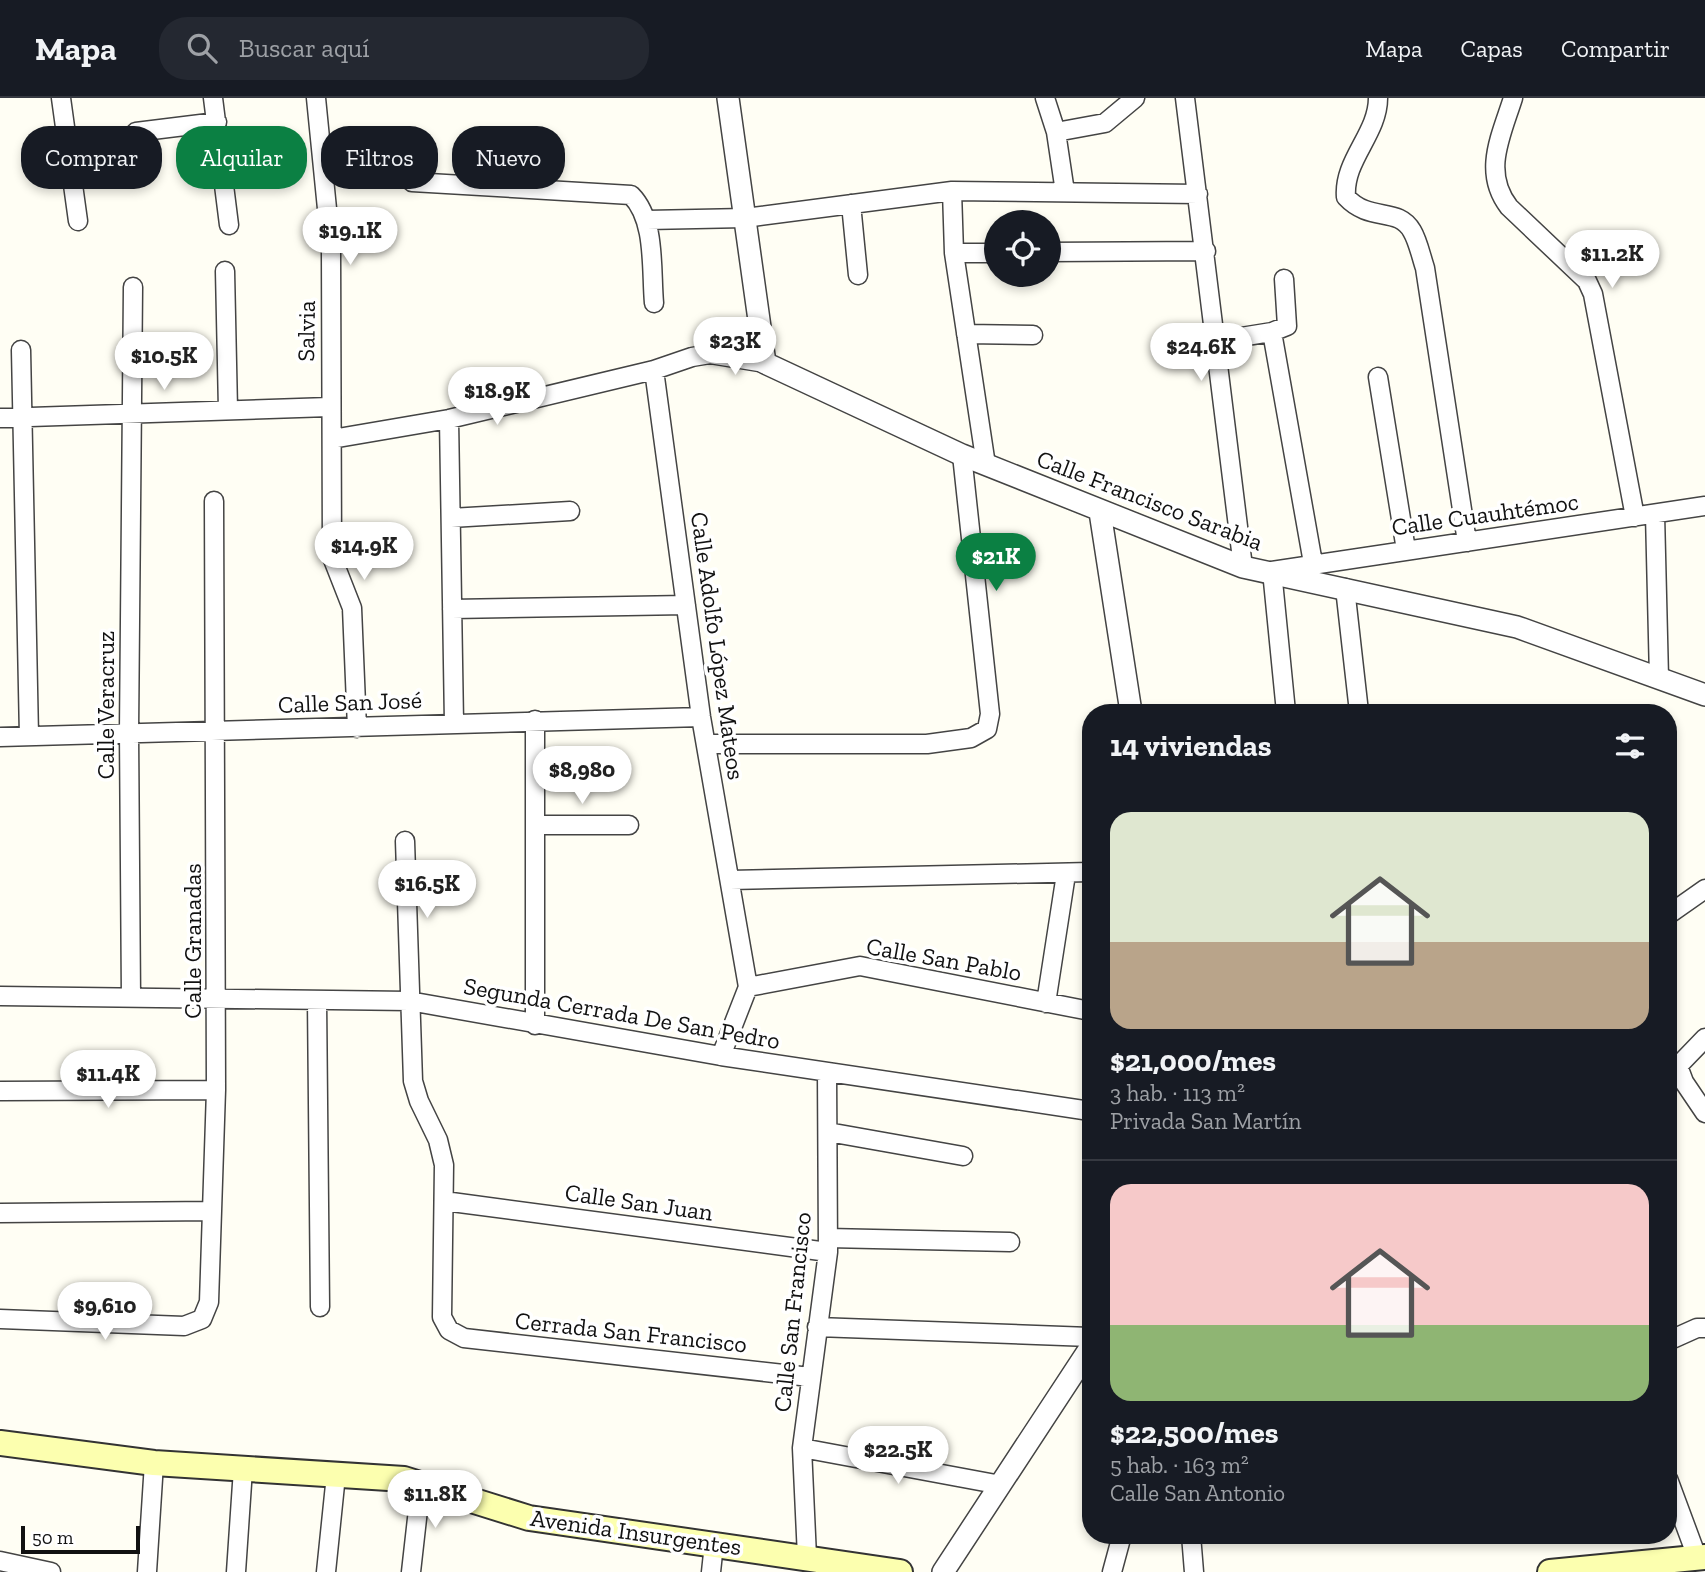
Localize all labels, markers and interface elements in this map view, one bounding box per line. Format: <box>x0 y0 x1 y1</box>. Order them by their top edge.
search box <box>159 17 649 80</box>
text: Mapa <box>35 29 117 68</box>
icon: search <box>183 29 221 67</box>
text: Buscar aquí <box>239 32 370 64</box>
text: Mapa <box>1365 34 1422 63</box>
text: Capas <box>1460 34 1523 63</box>
text: Compartir <box>1561 34 1670 63</box>
chip: Comprar <box>21 126 162 189</box>
chip: Alquilar <box>176 126 307 189</box>
chip: Filtros <box>321 126 438 189</box>
chip: Nuevo <box>452 126 565 189</box>
pin: $19.1K <box>293 208 407 267</box>
map controls <box>984 210 1061 287</box>
button: locate <box>984 210 1061 287</box>
text: $19.1K <box>319 216 381 244</box>
pin: $11.2K <box>1555 230 1669 290</box>
text: $11.2K <box>1581 239 1643 267</box>
street label: Salvia <box>291 300 321 362</box>
pin: $23K <box>694 317 776 377</box>
pin: $24.6K <box>1144 324 1258 383</box>
text: $23K <box>709 326 761 354</box>
pin: $10.5K <box>107 332 221 392</box>
text: $24.6K <box>1166 332 1236 360</box>
text: $10.5K <box>131 341 197 369</box>
pin: $18.9K <box>440 368 554 427</box>
text: $18.9K <box>464 376 530 404</box>
street label: Calle Francisco Sarabia <box>1033 444 1267 557</box>
street label: Calle Cuauhtémoc <box>1390 487 1580 541</box>
street label: Calle Adolfo López Mateos <box>685 510 751 782</box>
pin: $14.9K <box>307 522 421 582</box>
text: $14.9K <box>331 531 397 559</box>
pin: $21K <box>955 533 1037 593</box>
text: $21K <box>972 542 1020 570</box>
street label: Calle Veracruz <box>91 631 120 779</box>
street label: Calle San José <box>277 685 423 719</box>
icon: filters <box>1611 727 1649 765</box>
text: 14 viviendas <box>1110 728 1272 764</box>
pin: $8,980 <box>525 746 639 806</box>
text: $8,980 <box>549 755 615 783</box>
icon: home <box>1317 858 1443 984</box>
pin: $16.5K <box>370 860 484 920</box>
street label: Calle Granadas <box>178 863 207 1019</box>
text: $16.5K <box>394 869 460 897</box>
street label: Calle San Pablo <box>864 931 1024 987</box>
street label: Segunda Cerrada De San Pedro <box>462 971 782 1055</box>
text: $21,000/mes <box>1110 1043 1276 1079</box>
pin: $11.4K <box>51 1051 165 1110</box>
text: $11.4K <box>76 1059 140 1087</box>
text: 3 hab. · 113 m² <box>1110 1079 1245 1107</box>
text: Privada San Martín <box>1110 1107 1302 1135</box>
street label: Calle San Juan <box>563 1177 715 1227</box>
street label: Calle San Francisco <box>767 1211 817 1413</box>
icon: home <box>1317 1230 1443 1356</box>
pin: $9,610 <box>48 1282 162 1342</box>
text: $9,610 <box>73 1291 137 1319</box>
street label: Cerrada San Francisco <box>514 1305 748 1359</box>
text: $22,500/mes <box>1110 1415 1279 1451</box>
pin: $22.5K <box>841 1426 955 1486</box>
text: $22.5K <box>864 1435 932 1463</box>
text: 5 hab. · 163 m² <box>1110 1451 1249 1479</box>
pin: $11.8K <box>378 1470 492 1530</box>
text: $11.8K <box>403 1479 467 1507</box>
text: Calle San Antonio <box>1110 1479 1285 1507</box>
street label: Avenida Insurgentes <box>529 1503 743 1561</box>
scale bar <box>21 1523 140 1555</box>
text: 50 m <box>32 1526 73 1549</box>

